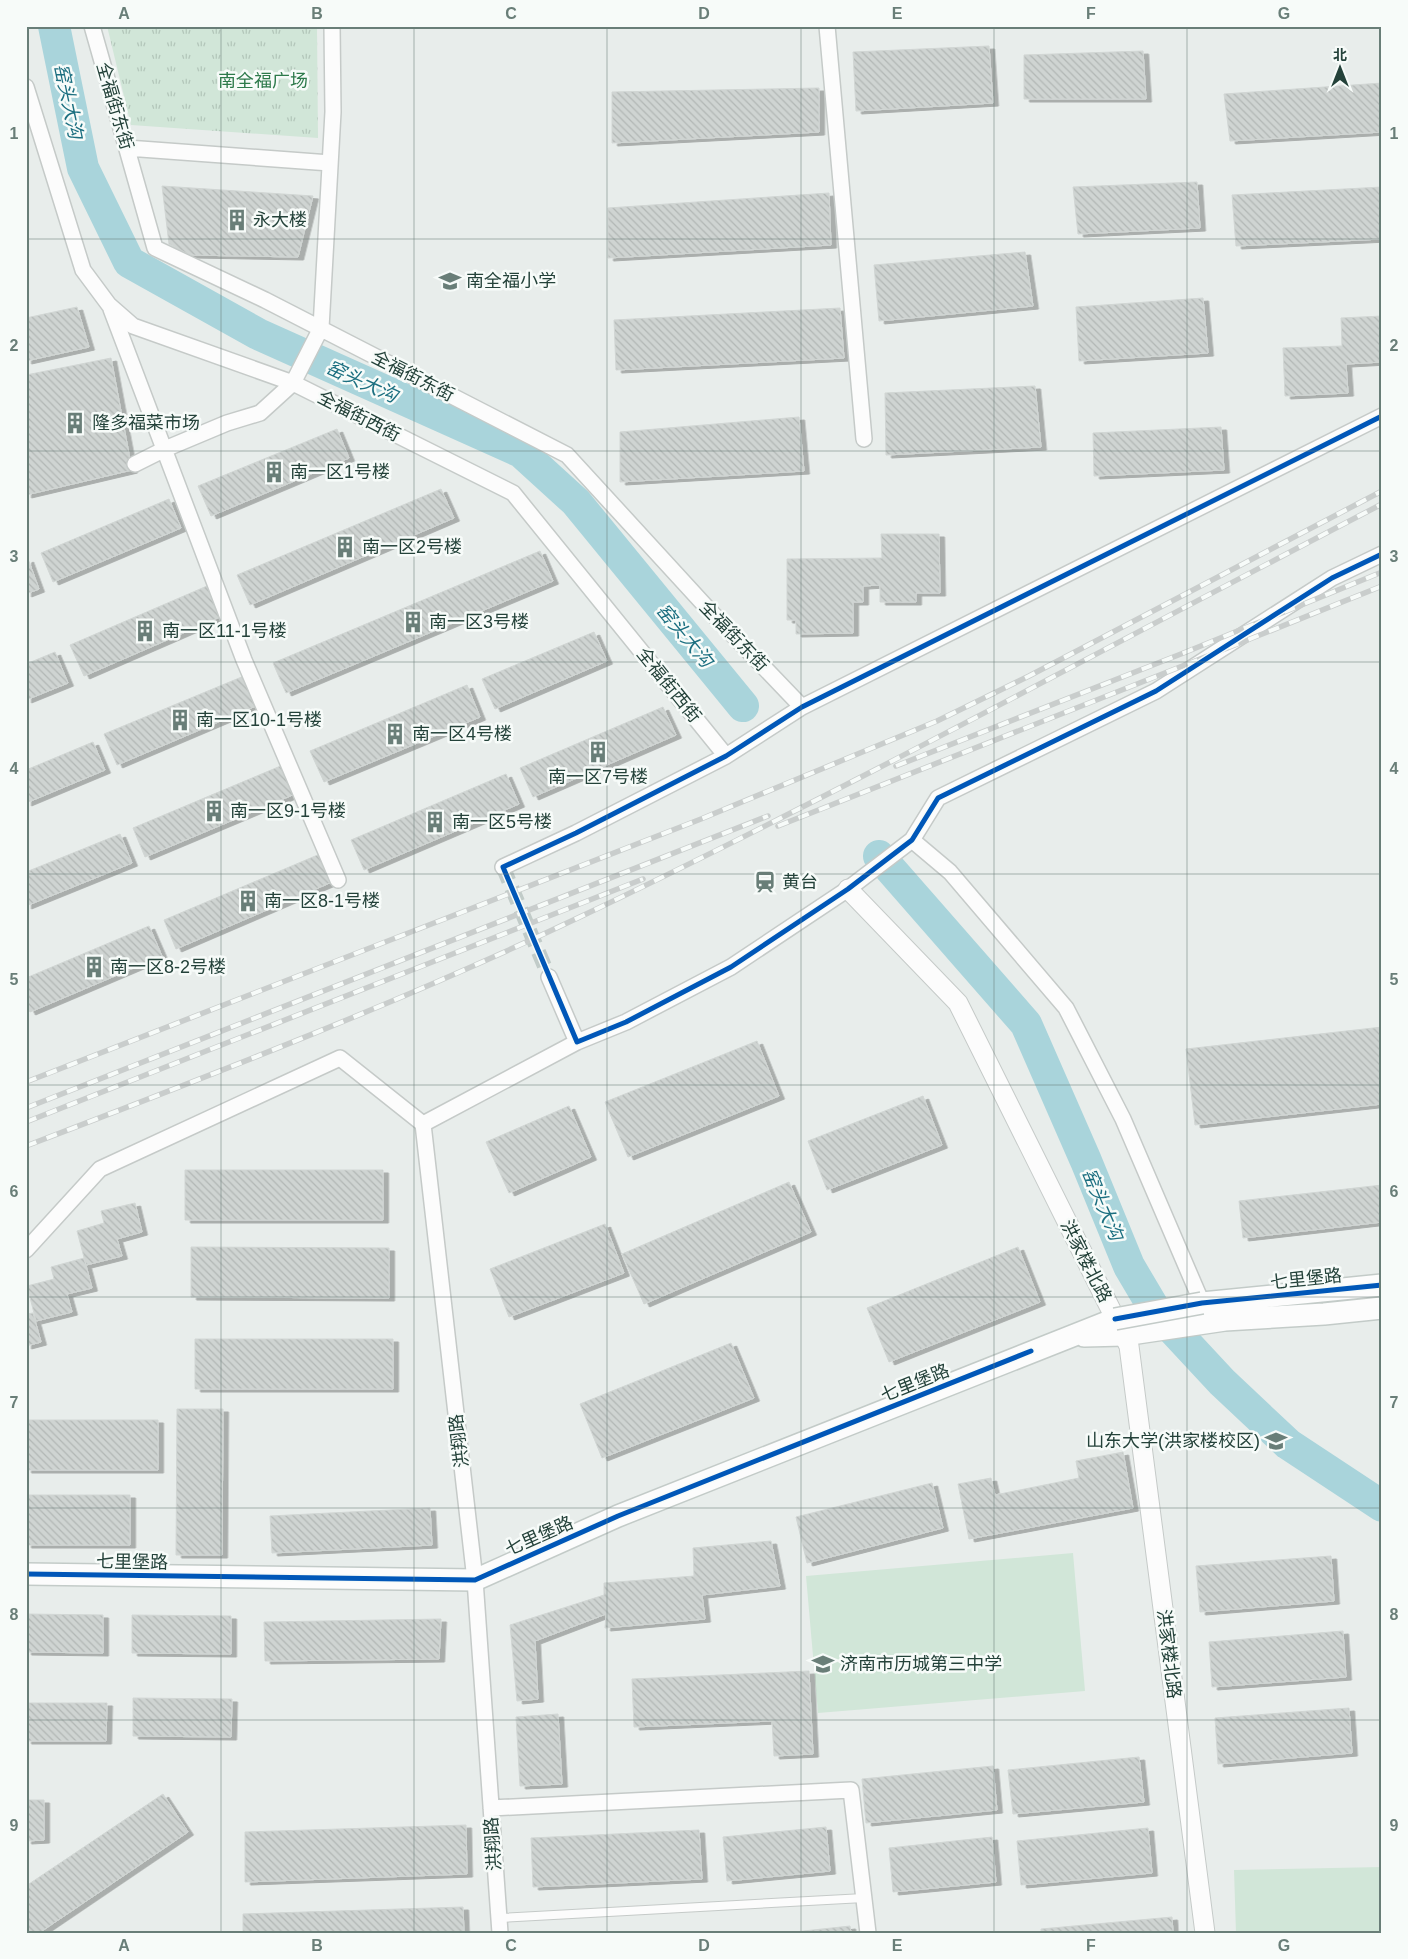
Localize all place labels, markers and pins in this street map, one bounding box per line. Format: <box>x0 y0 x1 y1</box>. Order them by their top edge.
building icon: 永大楼 <box>224 207 250 233</box>
place label: 永大楼 <box>253 210 307 230</box>
school or university icon: 南全福小学 <box>437 268 463 294</box>
place label: 南全福小学 <box>466 271 556 291</box>
building icon: 隆多福菜市场 <box>62 410 88 436</box>
place label: 隆多福菜市场 <box>92 413 200 433</box>
building icon: 南一区1号楼 <box>261 459 287 485</box>
place label: 南一区1号楼 <box>290 462 390 482</box>
building icon: 南一区2号楼 <box>332 534 358 560</box>
place label: 南一区2号楼 <box>362 537 462 557</box>
building icon: 南一区3号楼 <box>400 609 426 635</box>
place label: 南一区3号楼 <box>429 612 529 632</box>
building icon: 南一区11-1号楼 <box>132 618 158 644</box>
place label: 南一区11-1号楼 <box>162 621 287 641</box>
building icon: 南一区10-1号楼 <box>167 707 193 733</box>
place label: 南一区10-1号楼 <box>196 710 322 730</box>
building icon: 南一区4号楼 <box>382 721 408 747</box>
place label: 南一区4号楼 <box>412 724 512 744</box>
building icon: 南一区7号楼 <box>585 739 611 765</box>
place label: 南一区7号楼 <box>548 767 648 787</box>
building icon: 南一区9-1号楼 <box>201 798 227 824</box>
place label: 南一区9-1号楼 <box>230 801 346 821</box>
building icon: 南一区5号楼 <box>422 809 448 835</box>
place label: 南一区5号楼 <box>452 812 552 832</box>
station icon: 黄台 <box>752 869 778 895</box>
place label: 黄台 <box>782 872 818 892</box>
building icon: 南一区8-1号楼 <box>235 888 261 914</box>
place label: 南一区8-1号楼 <box>264 891 380 911</box>
building icon: 南一区8-2号楼 <box>81 954 107 980</box>
place label: 南一区8-2号楼 <box>110 957 226 977</box>
school or university icon: 山东大学(洪家楼校区) <box>1263 1428 1289 1454</box>
place label: 山东大学(洪家楼校区) <box>1086 1431 1260 1451</box>
school or university icon: 济南市历城第三中学 <box>810 1651 836 1677</box>
place label: 济南市历城第三中学 <box>840 1654 1002 1674</box>

